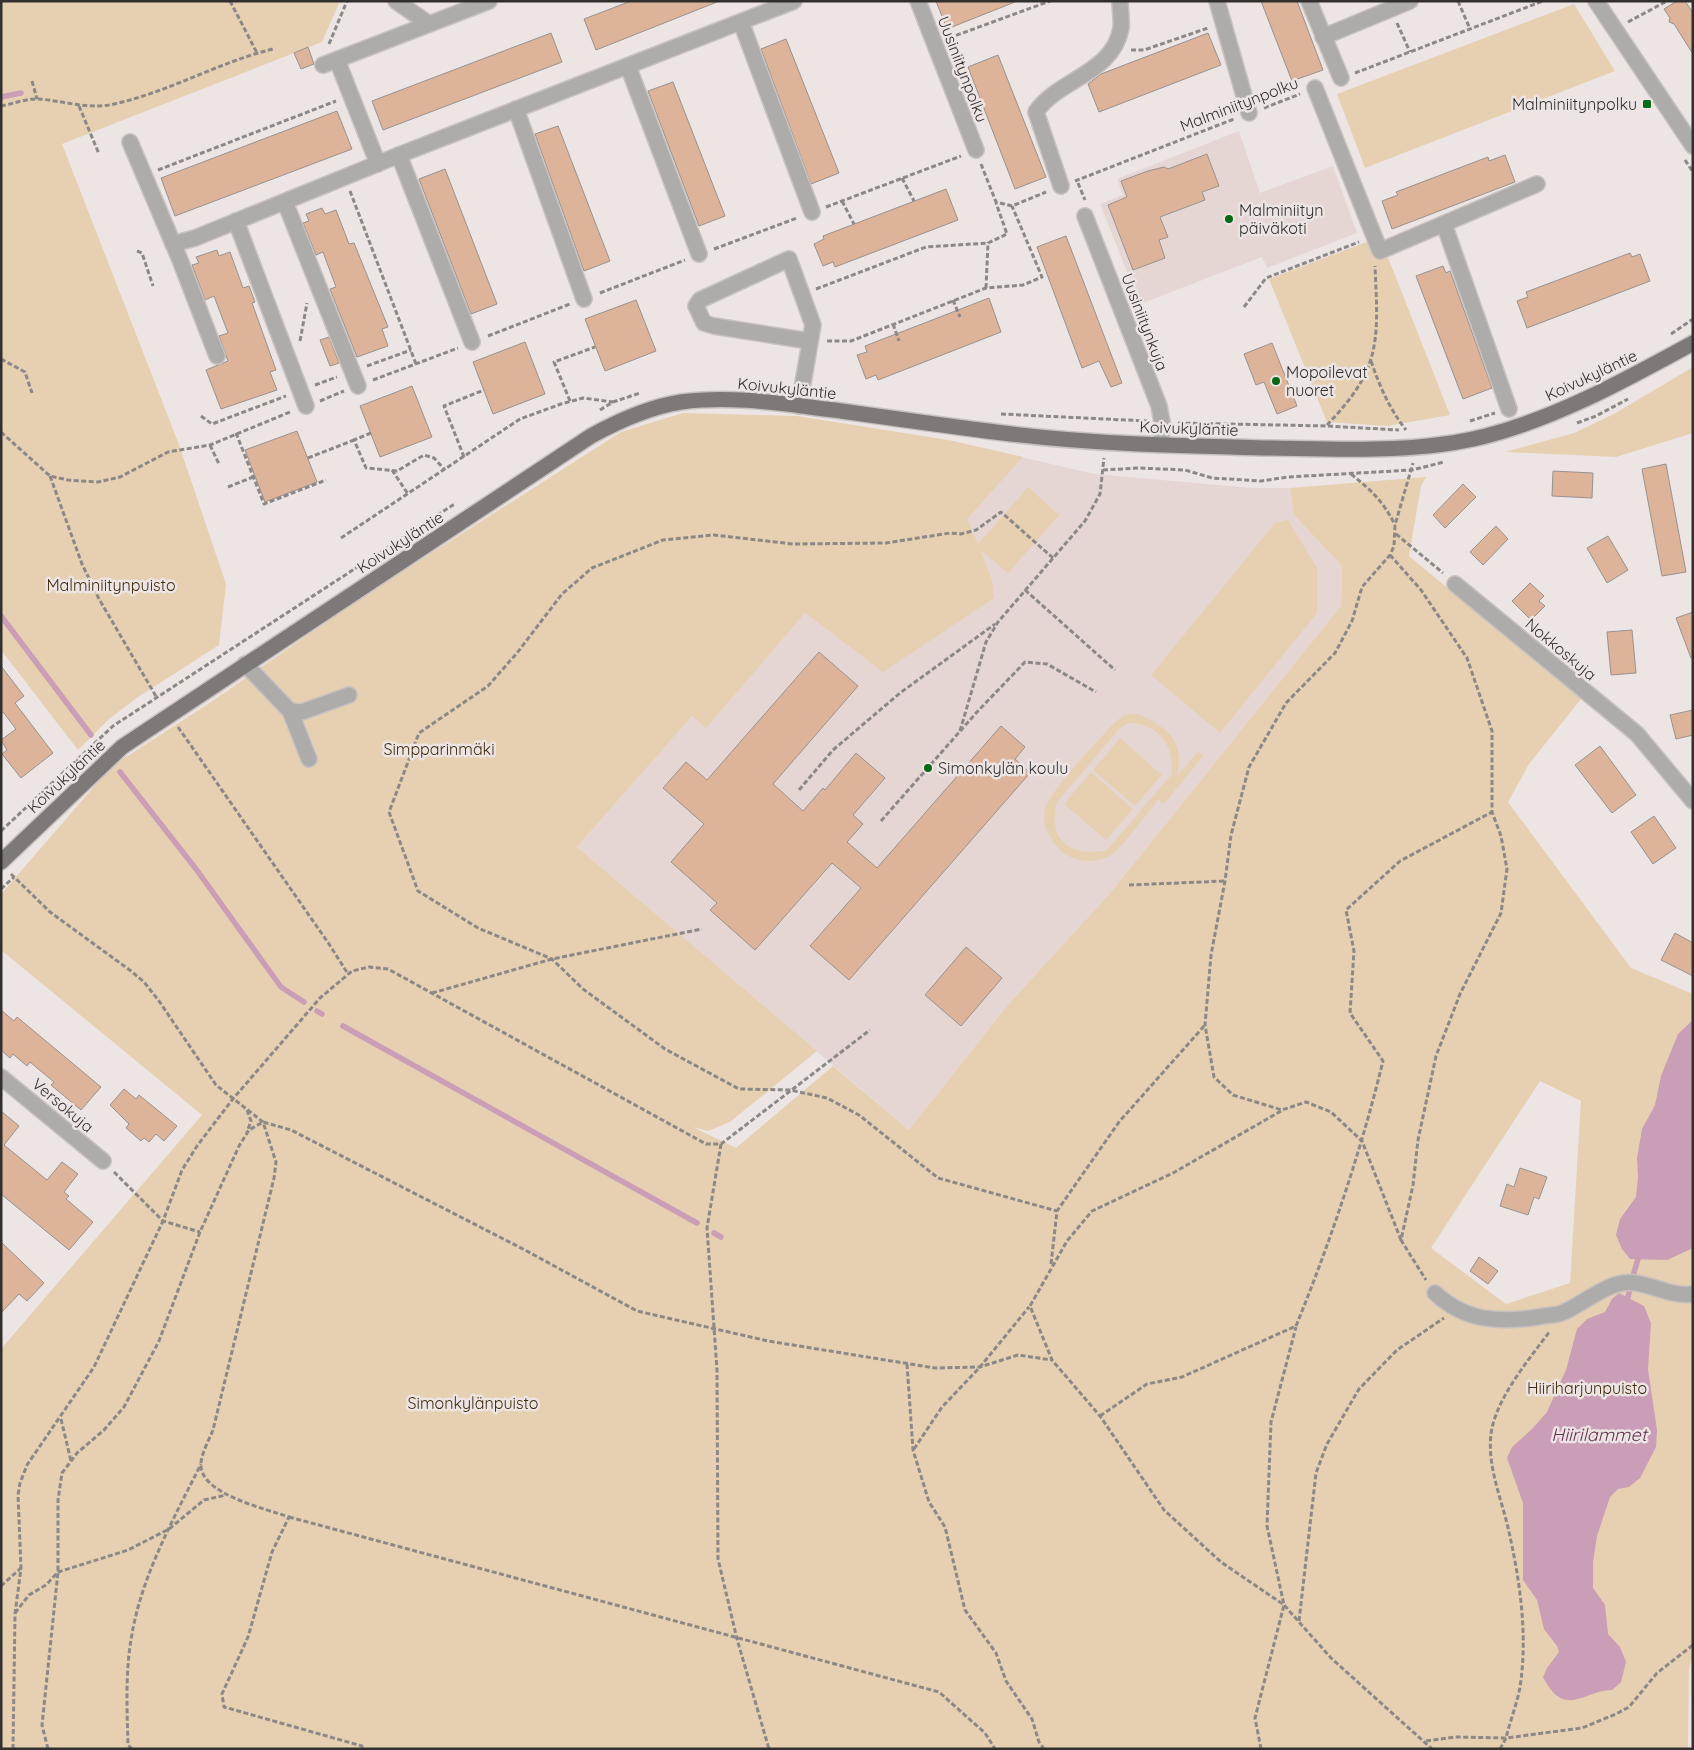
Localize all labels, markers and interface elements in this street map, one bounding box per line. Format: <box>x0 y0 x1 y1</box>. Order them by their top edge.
street label: Uusiniitynpolku <box>934 13 992 125</box>
street label: Malminiitynpolku <box>1177 72 1301 136</box>
place label: Malminiitynpolku <box>1512 94 1637 114</box>
marker: Malminiitynpolku <box>1641 98 1653 110</box>
place label: Malminiityn päiväkoti <box>1239 200 1323 238</box>
marker: Malminiityn päiväkoti <box>1223 213 1235 225</box>
street label: Uusiniitynkuja <box>1117 270 1173 374</box>
street label: Koivukyläntie <box>1542 345 1640 405</box>
place label: Mopoilevat nuoret <box>1286 362 1368 400</box>
street label: Koivukyläntie <box>737 373 837 403</box>
marker: Mopoilevat nuoret <box>1270 375 1282 387</box>
street label: Koivukyläntie <box>1139 416 1239 440</box>
street label: Koivukyläntie <box>353 507 447 577</box>
park label: Malminiitynpuisto <box>46 575 176 595</box>
street label: Nokkoskuja <box>1521 613 1601 685</box>
street label: Koivukyläntie <box>23 735 109 817</box>
park label: Simpparinmäki <box>383 739 495 759</box>
place label: Simonkylän koulu <box>938 758 1068 778</box>
marker: Simonkylän koulu <box>922 762 934 774</box>
street label: Versokuja <box>28 1073 98 1137</box>
park label: Hiiriharjunpuisto <box>1527 1378 1647 1398</box>
park label: Simonkylänpuisto <box>408 1393 538 1413</box>
water label: Hiirilammet <box>1551 1423 1649 1446</box>

